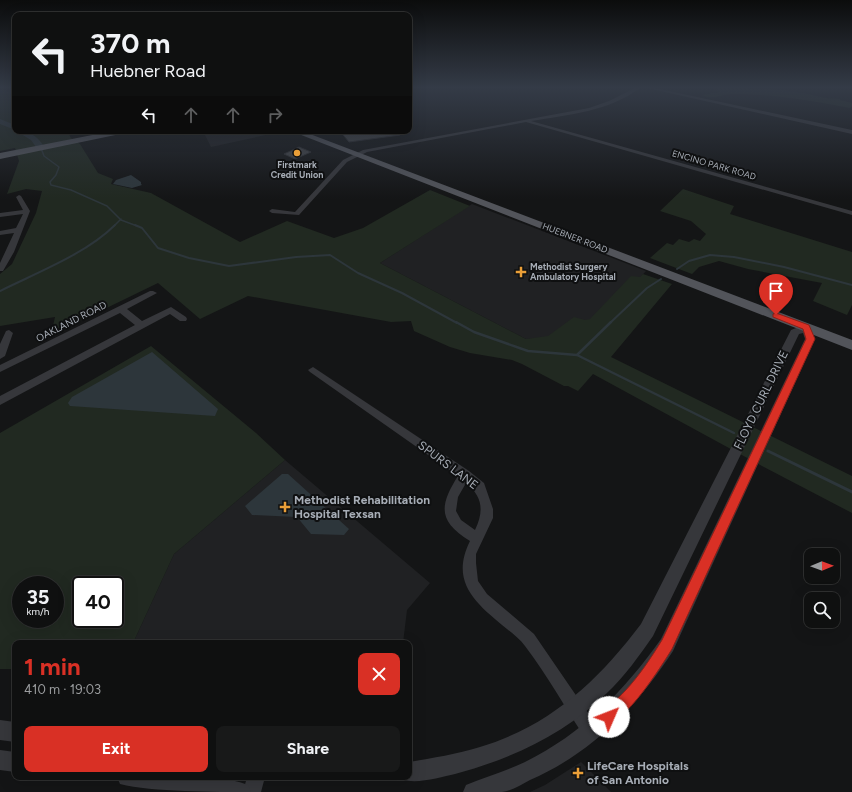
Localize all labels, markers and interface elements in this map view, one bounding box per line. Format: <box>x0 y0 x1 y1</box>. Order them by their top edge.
text: 370 m <box>90 26 170 60</box>
icon: left <box>24 28 76 80</box>
text: Huebner Road <box>90 60 206 82</box>
icon: left <box>138 104 160 126</box>
icon: ahead <box>180 104 202 126</box>
icon: ahead <box>222 104 244 126</box>
icon: right <box>264 104 286 126</box>
street label: ENCINO PARK ROAD <box>671 147 757 182</box>
marker: Firstmark Credit Union <box>292 148 302 158</box>
place label: Firstmark Credit Union <box>271 159 323 180</box>
street label: HUEBNER ROAD <box>541 220 609 255</box>
place label: Methodist Surgery Ambulatory Hospital <box>530 261 616 282</box>
marker: Methodist Surgery Ambulatory Hospital <box>515 266 527 278</box>
pin <box>759 274 793 315</box>
icon: arrive <box>765 280 787 302</box>
street label: OAKLAND ROAD <box>34 298 109 345</box>
street label: FLOYD CURL DRIVE <box>731 348 791 452</box>
street label: SPURS LANE <box>415 438 481 492</box>
place label: Methodist Rehabilitation Hospital Texsan <box>294 493 430 521</box>
marker: Methodist Rehabilitation Hospital Texsan <box>279 501 291 513</box>
north arrow <box>804 548 840 584</box>
map controls <box>804 548 840 628</box>
speed limit sign: 40 <box>72 576 124 628</box>
text: 35 <box>27 585 49 609</box>
button: search <box>804 592 840 628</box>
text: km/h <box>27 605 49 618</box>
text: 1 min <box>24 652 81 681</box>
button: close <box>358 653 400 695</box>
text: 410 m · 19:03 <box>24 682 101 697</box>
position arrow <box>588 696 630 738</box>
button: Exit <box>24 726 208 772</box>
button: Share <box>216 726 400 772</box>
place label: LifeCare Hospitals of San Antonio <box>587 759 689 787</box>
marker: LifeCare Hospitals of San Antonio <box>572 767 584 779</box>

